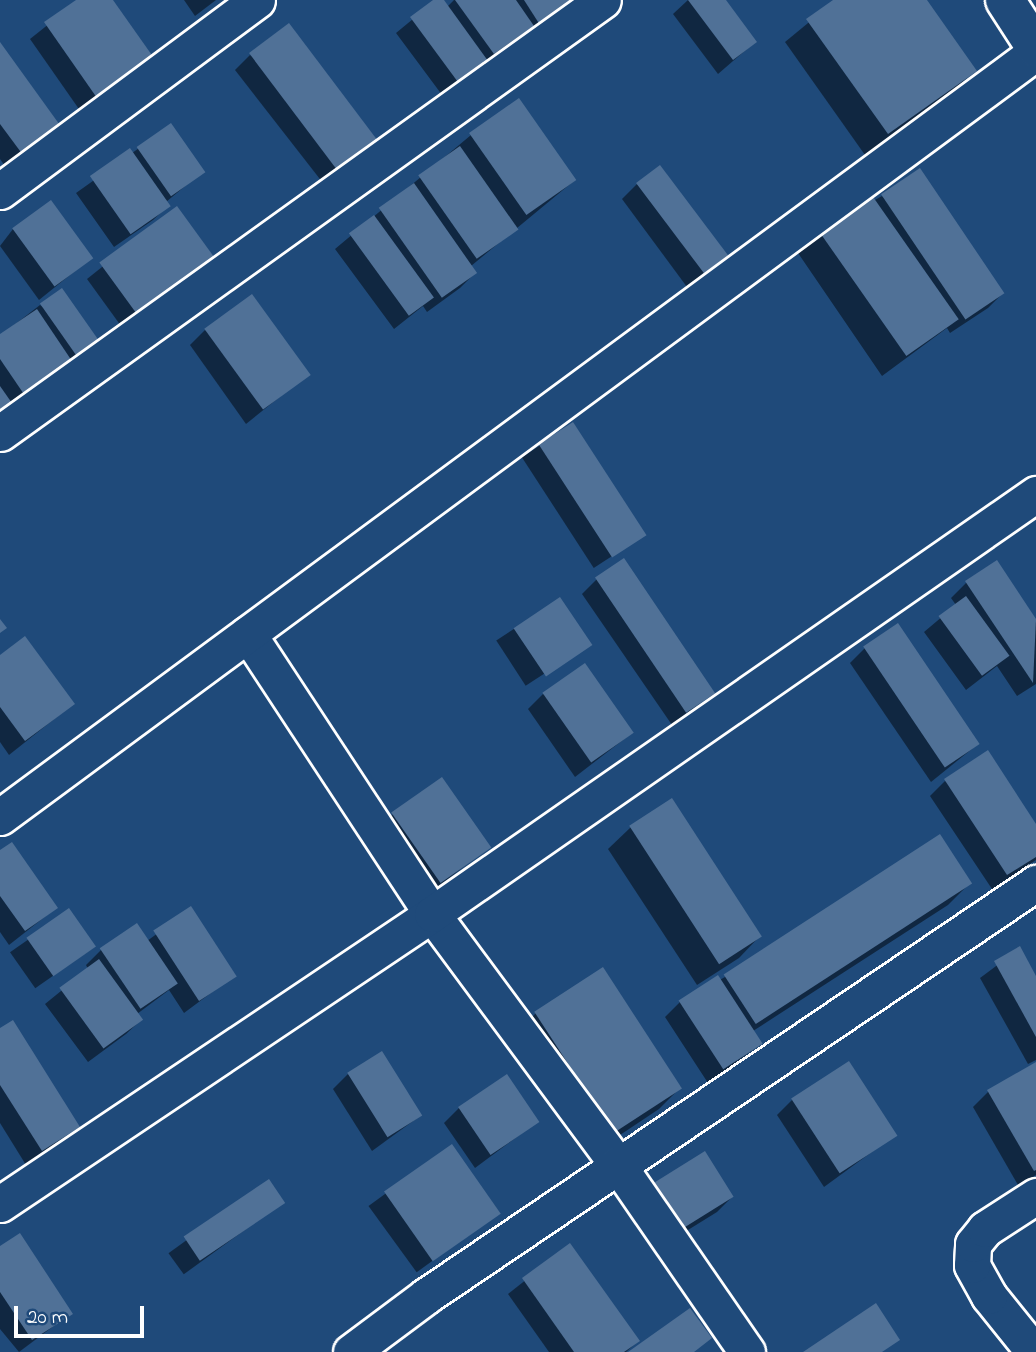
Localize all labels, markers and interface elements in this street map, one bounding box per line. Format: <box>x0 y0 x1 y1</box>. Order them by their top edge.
scale bar <box>18 1292 147 1336</box>
text: 20 m <box>27 1303 68 1333</box>

